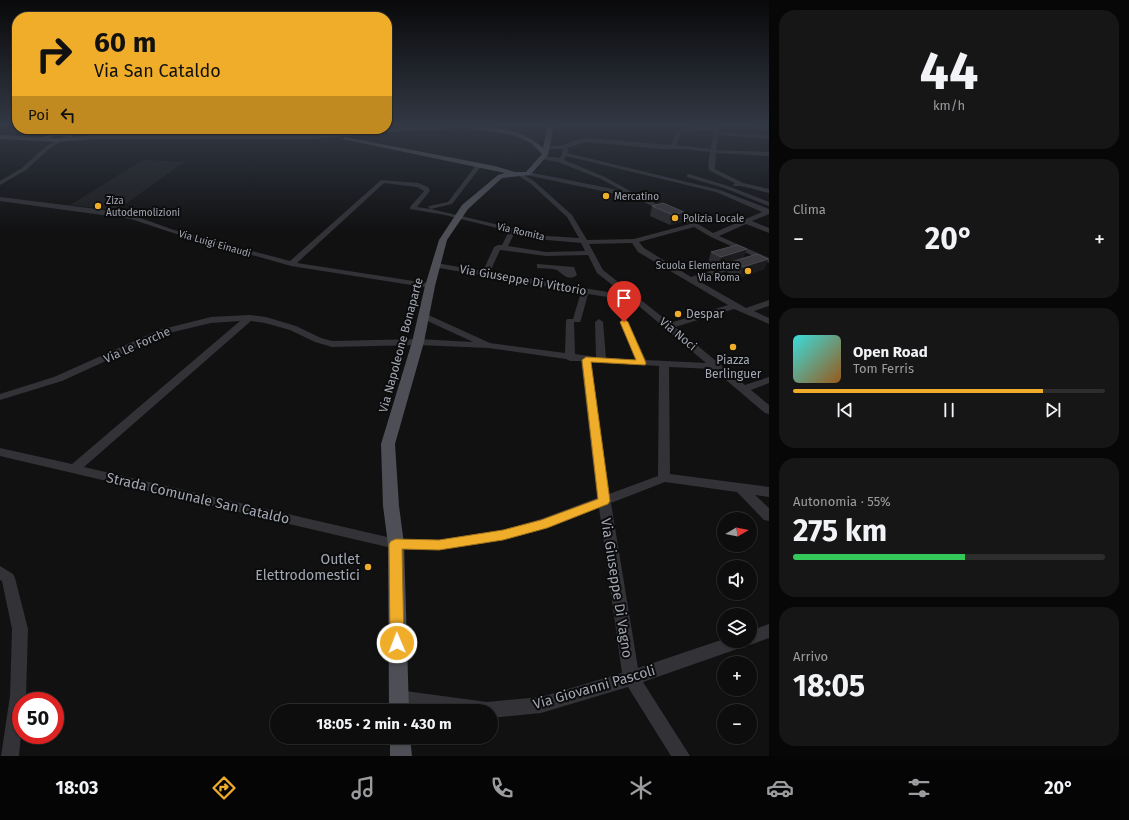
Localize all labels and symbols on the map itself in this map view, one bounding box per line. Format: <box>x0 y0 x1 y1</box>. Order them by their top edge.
marker: Mercatino <box>601 191 611 201</box>
place label: Mercatino <box>614 191 659 203</box>
place label: Ziza Autodemolizioni <box>106 195 180 219</box>
marker: Ziza Autodemolizioni <box>93 201 103 211</box>
marker: Polizia Locale <box>670 213 680 223</box>
place label: Polizia Locale <box>683 213 744 225</box>
street label: Via Romita <box>496 221 546 243</box>
street label: Via Luigi Einaudi <box>177 228 252 260</box>
place label: Scuola Elementare Via Roma <box>656 260 740 284</box>
street label: Via Giuseppe Di Vittorio <box>458 262 588 298</box>
marker: Scuola Elementare Via Roma <box>743 266 753 276</box>
street label: Via Napoleone Bonaparte <box>376 276 426 414</box>
pin <box>607 281 641 322</box>
place label: Despar <box>686 307 724 321</box>
marker: Despar <box>673 309 683 319</box>
street label: Via Noci <box>657 314 699 354</box>
street label: Via Le Forche <box>102 324 172 366</box>
marker: Piazza Berlinguer <box>728 342 738 352</box>
place label: Piazza Berlinguer <box>705 353 762 381</box>
street label: Strada Comunale San Cataldo <box>105 469 291 528</box>
north arrow <box>717 512 757 552</box>
street label: Via Giuseppe Di Vagno <box>597 517 636 659</box>
place label: Outlet Elettrodomestici <box>255 551 361 584</box>
marker: Outlet Elettrodomestici <box>363 562 373 572</box>
position arrow <box>376 622 418 664</box>
street label: Via Giovanni Pascoli <box>531 662 657 713</box>
speed limit sign: 50 <box>12 692 64 744</box>

